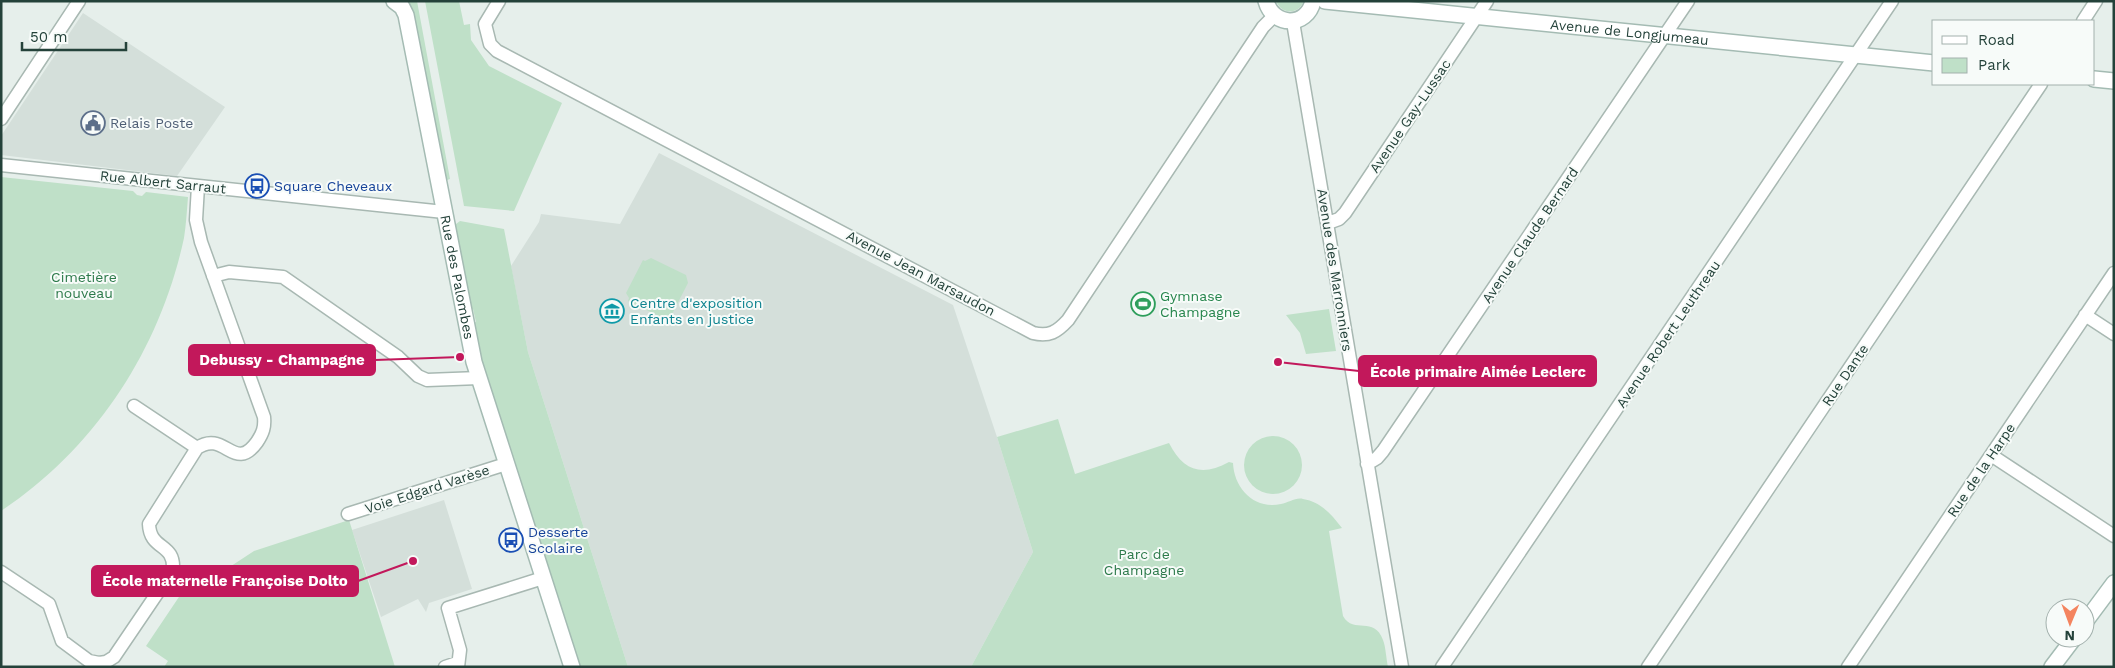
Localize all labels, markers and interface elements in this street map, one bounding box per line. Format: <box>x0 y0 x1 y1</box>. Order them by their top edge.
street label: Avenue de Longjumeau <box>1550 16 1709 48</box>
scale bar <box>22 20 126 52</box>
legend <box>1932 20 2095 85</box>
text: 50 m <box>30 28 67 46</box>
text: Road <box>1978 31 2015 49</box>
street label: Avenue Gay-Lussac <box>1366 56 1454 176</box>
text: Park <box>1978 56 2011 74</box>
public building icon: Relais Poste <box>80 110 106 136</box>
place label: Relais Poste <box>110 115 193 131</box>
street label: Avenue Claude Bernard <box>1479 164 1581 306</box>
street label: Rue Albert Sarraut <box>99 167 227 197</box>
bus stop icon: Square Cheveaux <box>244 173 270 199</box>
place label: Square Cheveaux <box>274 178 392 194</box>
street label: Avenue des Marronniers <box>1314 187 1356 353</box>
street label: Rue des Palombes <box>437 213 477 341</box>
street label: Avenue Jean Marsaudon <box>844 227 998 319</box>
street label: Avenue Robert Leuthreau <box>1613 257 1723 411</box>
park label: Cimetière nouveau <box>51 269 117 301</box>
place label: Gymnase Champagne <box>1160 288 1240 320</box>
sports icon: Gymnase Champagne <box>1130 291 1156 317</box>
place label: Centre d'exposition Enfants en justice <box>630 295 762 327</box>
museum icon: Centre d'exposition Enfants en justice <box>599 298 625 324</box>
street label: Rue Dante <box>1818 341 1872 409</box>
callout: Debussy - Champagne <box>189 345 375 375</box>
text: Debussy - Champagne <box>199 351 365 369</box>
callout: École primaire Aimée Leclerc <box>1359 356 1596 386</box>
text: École primaire Aimée Leclerc <box>1370 363 1586 381</box>
street label: Rue de la Harpe <box>1944 420 2018 520</box>
street label: Voie Edgard Varèse <box>363 461 491 517</box>
place label: Desserte Scolaire <box>528 524 588 556</box>
bus stop icon: Desserte Scolaire <box>498 527 524 553</box>
park label: Parc de Champagne <box>1104 546 1184 578</box>
callout: École maternelle Françoise Dolto <box>92 566 358 596</box>
text: École maternelle Françoise Dolto <box>102 572 348 590</box>
north arrow <box>2045 598 2095 648</box>
text: N <box>2064 628 2075 644</box>

